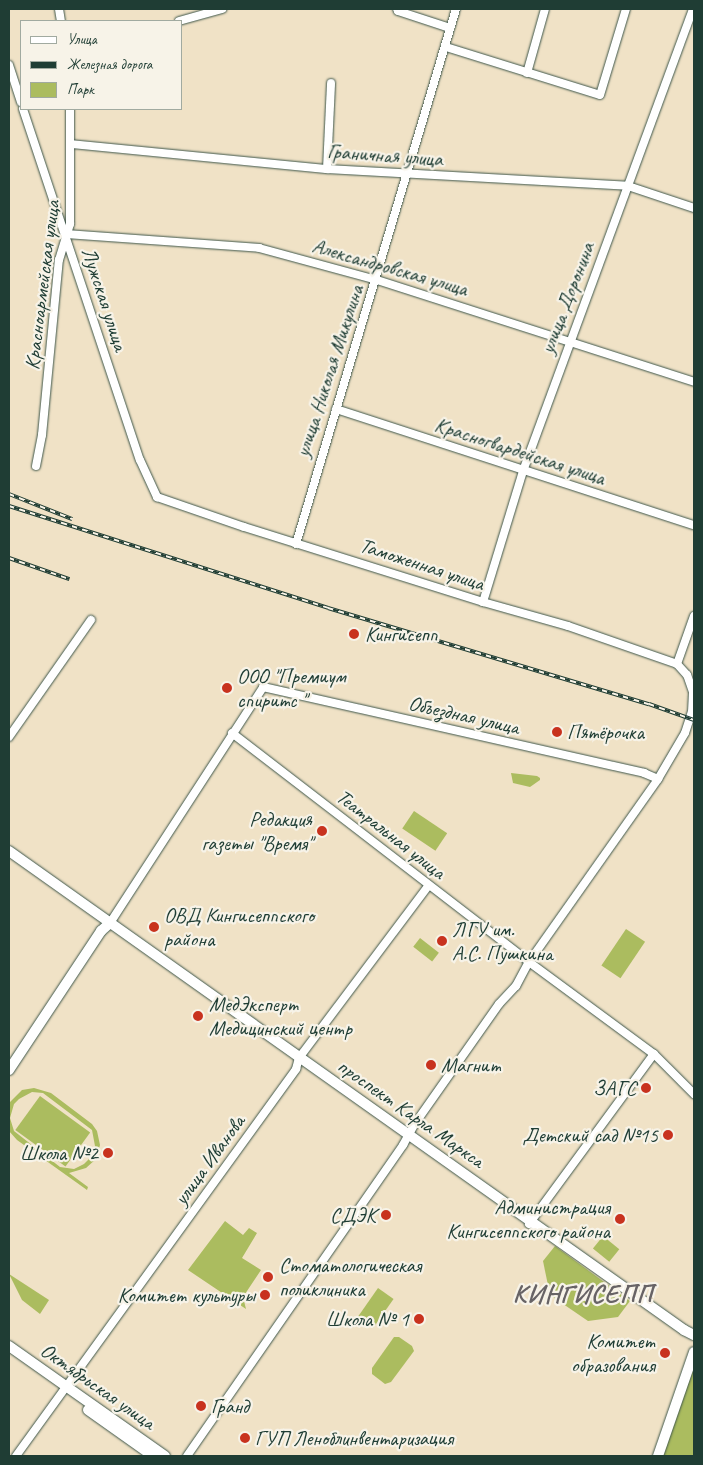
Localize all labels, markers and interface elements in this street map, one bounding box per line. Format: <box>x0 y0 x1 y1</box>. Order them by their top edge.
legend <box>20 20 182 110</box>
text: Улица <box>67 30 97 49</box>
text: Железная дорога <box>67 55 152 74</box>
text: Парк <box>67 80 94 99</box>
street label: Граничная улица <box>326 138 444 172</box>
street label: Красноармейская улица <box>19 198 65 372</box>
street label: Александровская улица <box>309 233 471 301</box>
street label: улица Доронина <box>534 239 600 357</box>
street label: Лужская улица <box>76 244 134 354</box>
street label: улица Николая Микулина <box>290 283 368 459</box>
street label: Красногвардейская улица <box>431 411 609 491</box>
street label: Таможенная улица <box>356 532 488 596</box>
place label: Кингисепп <box>365 621 437 647</box>
marker: Кингисепп <box>347 627 361 641</box>
place label: ООО "Премиум спиритс " <box>237 663 345 713</box>
marker: ООО "Премиум спиритс " <box>221 682 233 694</box>
street label: Объездная улица <box>406 690 522 740</box>
place label: Пятёрочка <box>567 719 644 745</box>
marker: Пятёрочка <box>551 726 563 738</box>
street label: Театральная улица <box>331 783 451 885</box>
place label: Редакция газеты "Время" <box>201 806 312 856</box>
marker: Редакция газеты "Время" <box>316 825 328 837</box>
place label: ОВД Кингисеппского района <box>164 902 314 952</box>
place label: ЛГУ им. А.С. Пушкина <box>452 916 553 966</box>
marker: ОВД Кингисеппского района <box>148 921 160 933</box>
marker: ЛГУ им. А.С. Пушкина <box>436 935 448 947</box>
place label: МедЭксперт Медицинский центр <box>209 991 352 1041</box>
marker: МедЭксперт Медицинский центр <box>191 1009 205 1023</box>
place label: Магнит <box>441 1052 501 1078</box>
street label: проспект Карла Маркса <box>333 1053 489 1173</box>
marker: Магнит <box>425 1059 437 1071</box>
place label: ЗАГС <box>593 1075 636 1101</box>
marker: ЗАГС <box>640 1082 652 1094</box>
street label: улица Иванова <box>168 1110 250 1210</box>
place label: Детский сад №15 <box>523 1122 658 1148</box>
marker: Детский сад №15 <box>662 1129 674 1141</box>
place label: Школа №2 <box>20 1140 98 1166</box>
marker: Школа №2 <box>102 1147 114 1159</box>
place label: Администрация Кингисеппского района <box>446 1194 610 1244</box>
place label: СДЭК <box>330 1202 376 1228</box>
marker: СДЭК <box>380 1209 392 1221</box>
marker: Администрация Кингисеппского района <box>614 1213 626 1225</box>
place label: Стоматологическая поликлиника <box>279 1252 421 1302</box>
marker: Стоматологическая поликлиника <box>261 1270 275 1284</box>
district label: КИНГИСЕПП <box>506 1278 660 1310</box>
place label: Комитет культуры <box>118 1282 255 1308</box>
marker: Комитет культуры <box>259 1289 271 1301</box>
place label: Школа № 1 <box>326 1306 409 1332</box>
marker: Школа № 1 <box>413 1313 425 1325</box>
place label: Комитет образования <box>571 1328 655 1378</box>
street label: Октябрьская улица <box>35 1337 161 1435</box>
marker: Комитет образования <box>659 1347 671 1359</box>
place label: Гранд <box>211 1393 249 1419</box>
marker: Гранд <box>195 1400 207 1412</box>
place label: ГУП Леноблинвентаризация <box>255 1425 453 1451</box>
marker: ГУП Леноблинвентаризация <box>239 1432 251 1444</box>

